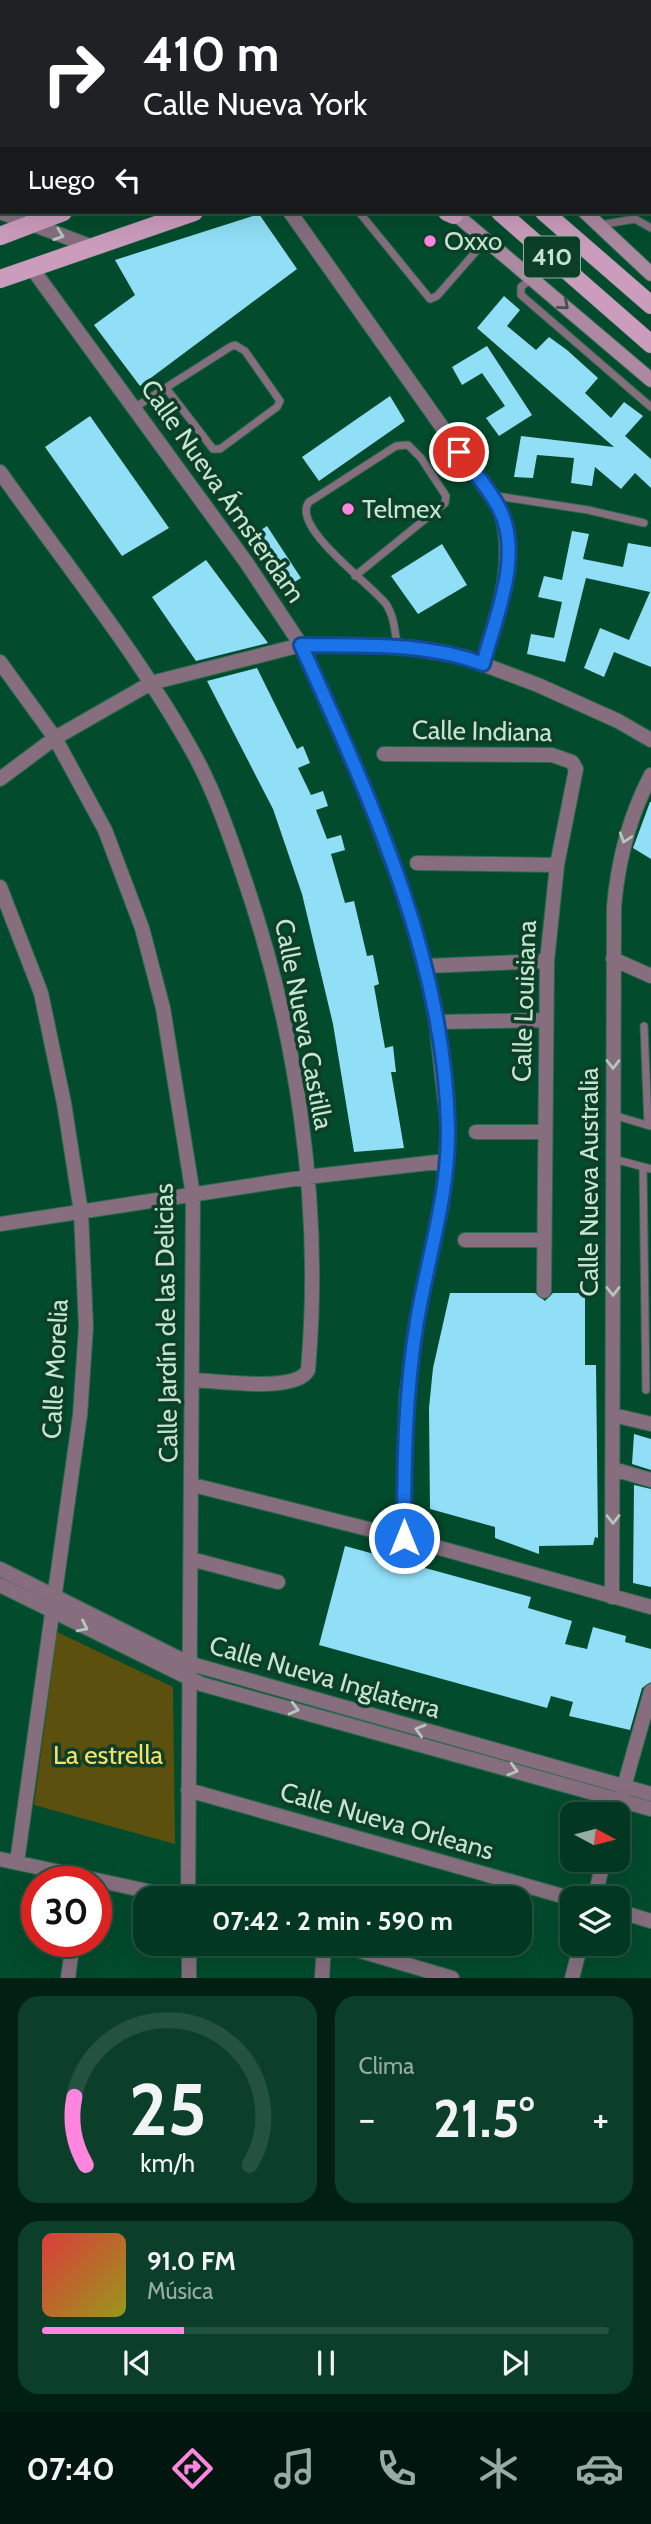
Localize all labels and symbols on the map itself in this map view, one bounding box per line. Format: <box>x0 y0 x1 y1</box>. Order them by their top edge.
place label: Oxxo <box>444 225 502 257</box>
one-way arrow <box>52 227 64 241</box>
marker: Oxxo <box>422 233 438 249</box>
road number: 410 <box>524 236 580 278</box>
one-way arrow <box>556 297 569 309</box>
street label: Calle Nueva Ámsterdam <box>134 373 312 609</box>
pin <box>429 422 489 482</box>
place label: Telmex <box>362 493 442 525</box>
marker: Telmex <box>340 501 356 517</box>
street label: Calle Indiana <box>412 714 553 748</box>
one-way arrow <box>619 831 633 843</box>
street label: Calle Nueva Castilla <box>268 916 340 1133</box>
street label: Calle Louisiana <box>505 919 543 1082</box>
one-way arrow <box>605 1059 621 1070</box>
street label: Calle Nueva Australia <box>573 1067 605 1297</box>
street label: Calle Jardín de las Delicias <box>148 1183 184 1463</box>
one-way arrow <box>605 1287 621 1297</box>
street label: Calle Morelia <box>35 1298 75 1440</box>
position arrow <box>367 1501 441 1575</box>
one-way arrow <box>605 1514 620 1525</box>
one-way arrow <box>76 1619 88 1633</box>
street label: Calle Nueva Inglaterra <box>206 1629 445 1725</box>
one-way arrow <box>288 1701 300 1715</box>
one-way arrow <box>414 1724 426 1738</box>
park label: La estrella <box>53 1739 164 1771</box>
one-way arrow <box>507 1762 519 1776</box>
street label: Calle Nueva Orleans <box>276 1775 498 1867</box>
north arrow <box>560 1802 630 1872</box>
speed limit sign: 30 <box>21 1866 112 1957</box>

